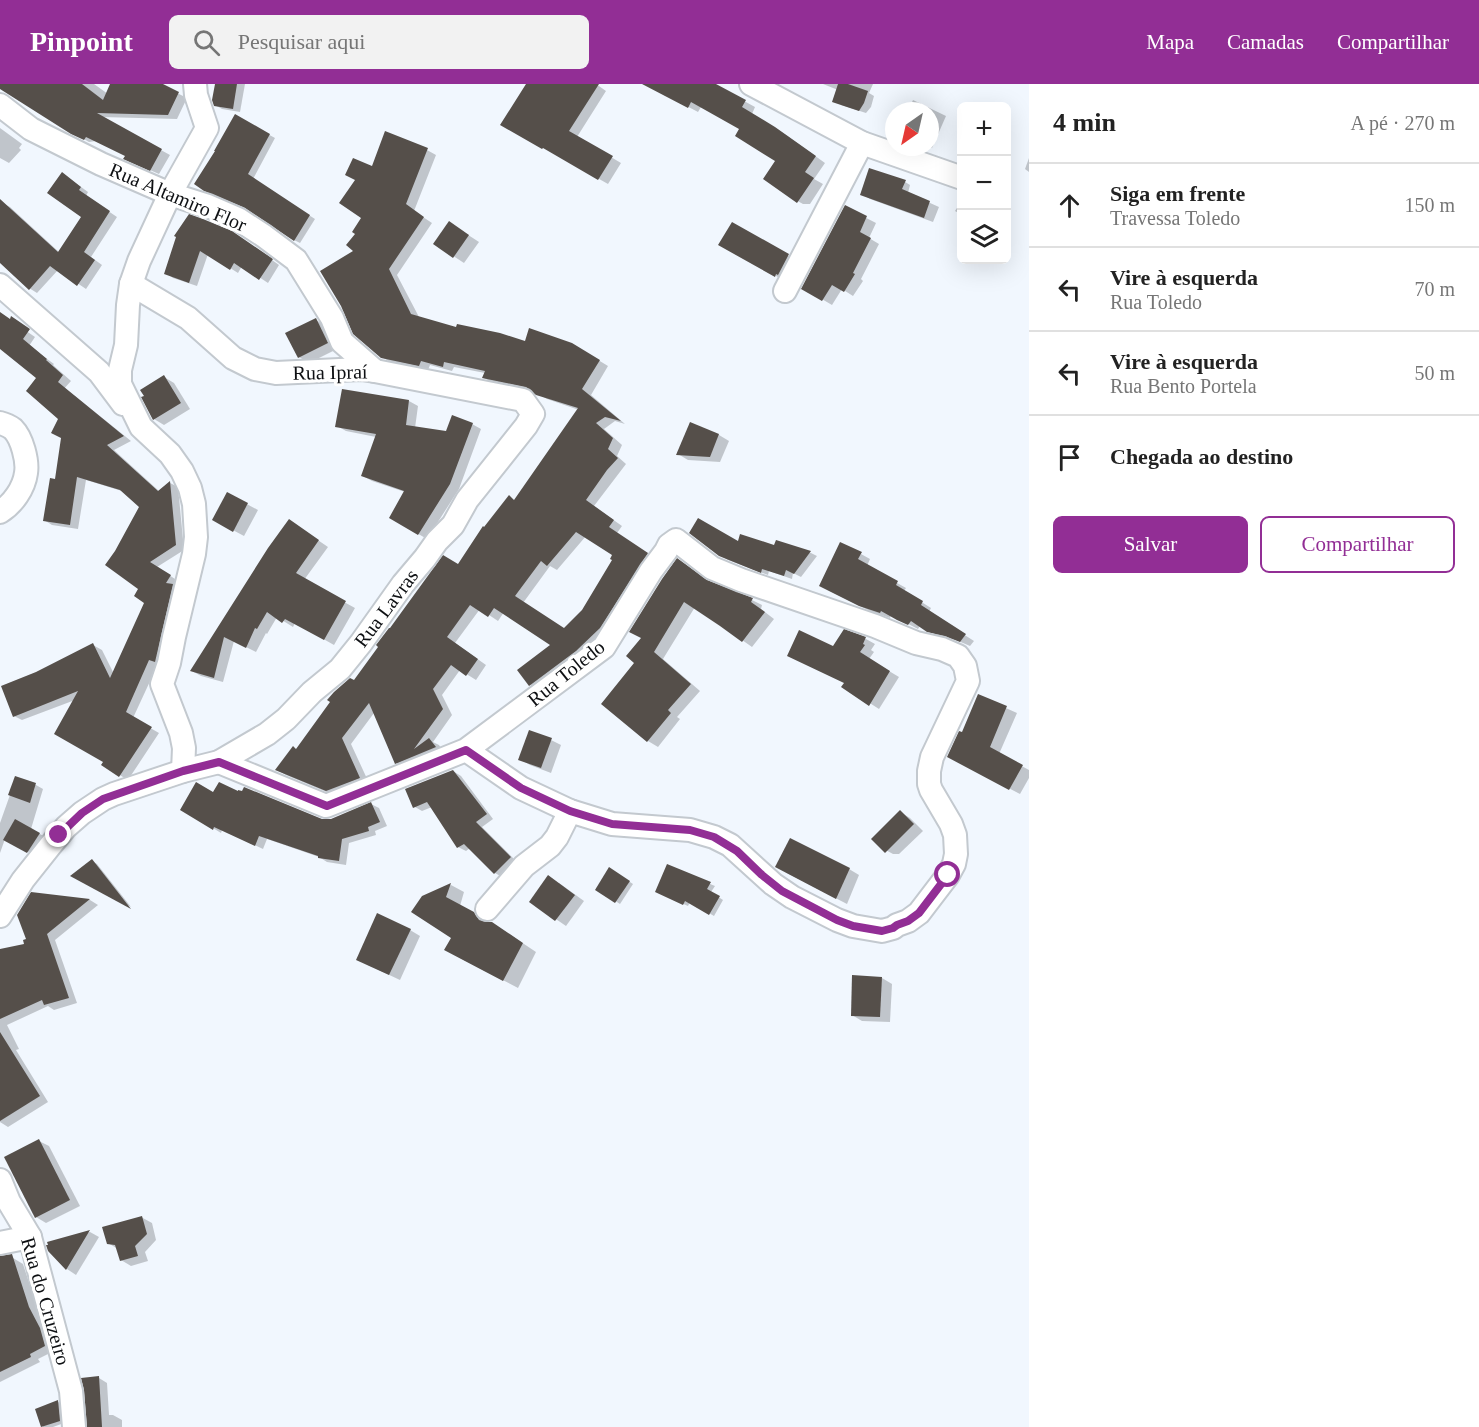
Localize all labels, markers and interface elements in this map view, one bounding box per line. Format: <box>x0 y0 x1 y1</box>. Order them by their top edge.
search box <box>169 15 589 69</box>
text: Pinpoint <box>30 26 133 57</box>
icon: search <box>190 26 223 59</box>
text: Pesquisar aqui <box>238 29 365 54</box>
text: Mapa <box>1146 30 1194 54</box>
text: Camadas <box>1227 30 1304 54</box>
text: Compartilhar <box>1337 30 1449 54</box>
north arrow <box>885 102 939 156</box>
map controls <box>957 102 1011 264</box>
button: + <box>957 102 1011 156</box>
text: 4 min <box>1053 108 1116 137</box>
text: A pé · 270 m <box>1351 112 1455 134</box>
button: − <box>957 156 1011 210</box>
street label: Rua Altamiro Flor <box>106 158 250 236</box>
text: Siga em frente <box>1110 181 1245 206</box>
icon: ahead <box>1053 189 1086 222</box>
text: 150 m <box>1404 194 1455 216</box>
text: Travessa Toledo <box>1110 207 1240 229</box>
button: layers <box>957 210 1011 264</box>
text: Vire à esquerda <box>1110 265 1258 290</box>
icon: left <box>1053 273 1086 306</box>
text: 70 m <box>1414 278 1455 300</box>
text: Rua Toledo <box>1110 291 1202 313</box>
text: Vire à esquerda <box>1110 349 1258 374</box>
icon: left <box>1053 357 1086 390</box>
street label: Rua Ipraí <box>292 360 368 385</box>
text: 50 m <box>1414 362 1455 384</box>
text: Rua Bento Portela <box>1110 375 1257 397</box>
icon: arrive <box>1053 441 1086 474</box>
text: Chegada ao destino <box>1110 444 1293 469</box>
button: Salvar <box>1053 516 1248 573</box>
button: Compartilhar <box>1260 516 1455 573</box>
street label: Rua Lavras <box>350 565 422 651</box>
street label: Rua Toledo <box>523 635 609 711</box>
route end <box>45 821 71 847</box>
route start <box>934 861 960 887</box>
street label: Rua do Cruzeiro <box>17 1234 75 1368</box>

